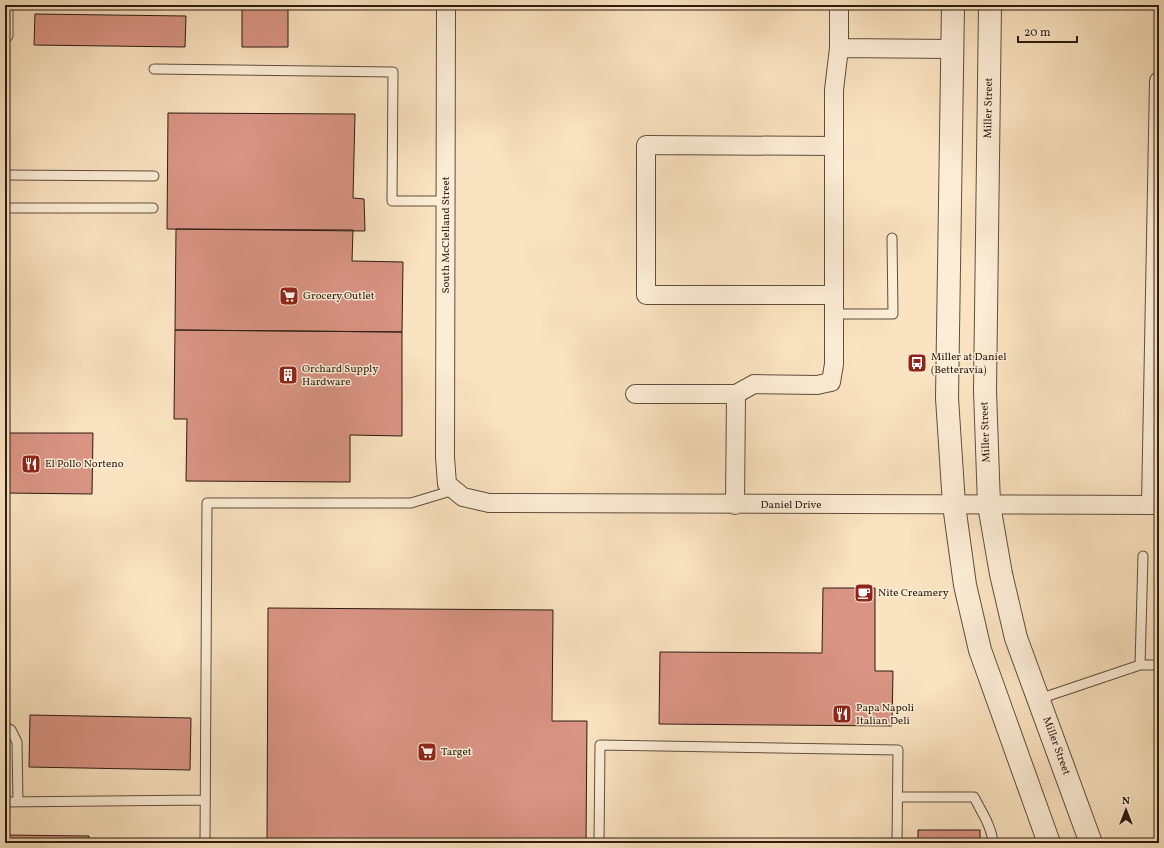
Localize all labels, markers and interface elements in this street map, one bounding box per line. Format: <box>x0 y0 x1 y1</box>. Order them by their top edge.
scale bar <box>1018 18 1077 44</box>
text: 20 m <box>1024 25 1051 41</box>
street label: Miller Street <box>981 77 997 139</box>
street label: South McClelland Street <box>439 176 454 294</box>
supermarket icon: Grocery Outlet <box>278 285 300 307</box>
place label: Grocery Outlet <box>303 289 375 304</box>
place label: Miller at Daniel (Betteravia) <box>931 350 1006 378</box>
bus stop icon: Miller at Daniel (Betteravia) <box>906 352 928 374</box>
place label: Orchard Supply Hardware <box>302 362 378 390</box>
building icon: Orchard Supply Hardware <box>277 364 299 386</box>
street label: Miller Street <box>977 401 995 463</box>
restaurant icon: El Pollo Norteno <box>20 453 42 475</box>
place label: El Pollo Norteno <box>45 457 124 472</box>
street label: Daniel Drive <box>761 498 821 513</box>
cafe icon: Nite Creamery <box>853 582 875 604</box>
place label: Nite Creamery <box>878 586 949 601</box>
place label: Papa Napoli Italian Deli <box>856 701 914 729</box>
restaurant icon: Papa Napoli Italian Deli <box>831 703 853 725</box>
street label: Miller Street <box>1039 715 1074 777</box>
supermarket icon: Target <box>416 741 438 763</box>
place label: Target <box>441 745 472 760</box>
north arrow <box>1106 790 1146 830</box>
text: N <box>1122 794 1130 809</box>

